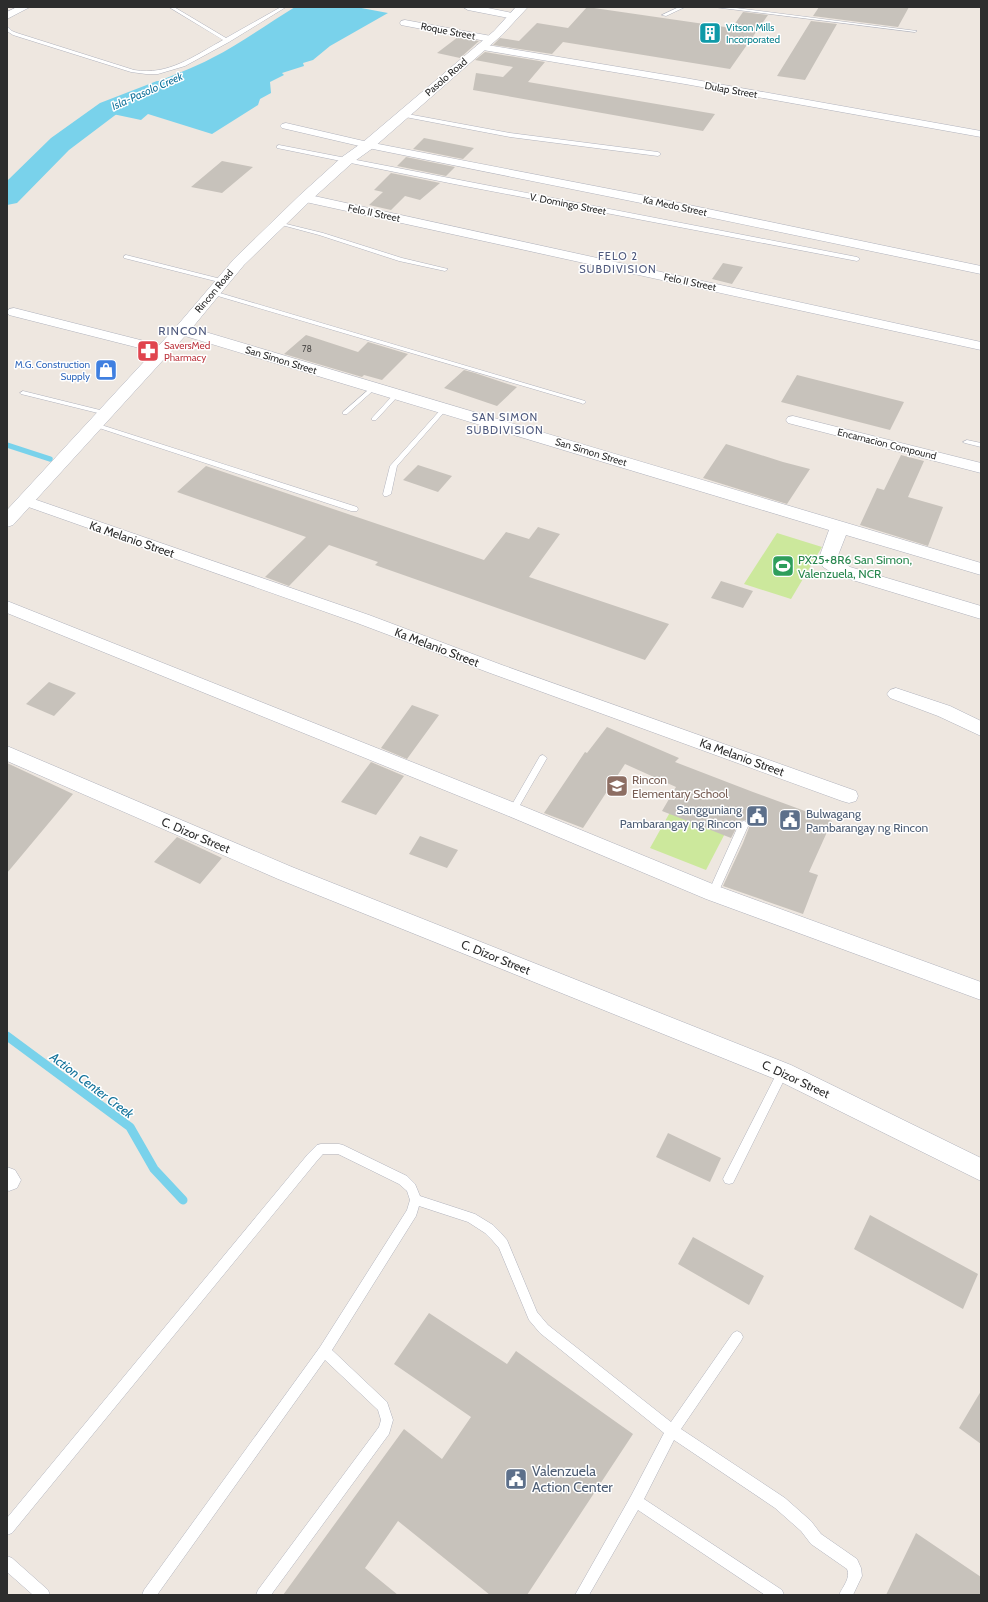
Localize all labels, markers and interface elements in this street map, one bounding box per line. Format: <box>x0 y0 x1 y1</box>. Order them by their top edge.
street label: Roque Street <box>420 19 477 43</box>
building icon: Vitson Mills Incorporated <box>697 20 723 46</box>
place label: Vitson Mills Incorporated <box>726 21 780 46</box>
street label: Pasolo Road <box>422 55 470 99</box>
water label: Isla-Pasolo Creek <box>109 69 185 113</box>
street label: Dulap Street <box>704 79 759 101</box>
street label: V. Domingo Street <box>529 190 608 218</box>
street label: Ka Medo Street <box>642 193 709 219</box>
street label: Felo II Street <box>347 201 402 225</box>
district label: FELO 2 SUBDIVISION <box>579 249 657 276</box>
street label: Rincon Road <box>192 266 236 316</box>
street label: Felo II Street <box>663 270 718 294</box>
district label: RINCON <box>158 323 208 338</box>
pharmacy icon: SaversMed Pharmacy <box>135 338 161 364</box>
place label: SaversMed Pharmacy <box>164 339 210 364</box>
street label: San Simon Street <box>244 343 319 377</box>
house number: 78 <box>302 343 312 354</box>
shop icon: M.G. Construction Supply <box>93 357 119 383</box>
place label: M.G. Construction Supply <box>15 358 90 383</box>
district label: SAN SIMON SUBDIVISION <box>466 410 544 437</box>
street label: Encarnacion Compound <box>836 425 938 463</box>
street label: San Simon Street <box>554 435 629 469</box>
street label: Ka Melanio Street <box>87 517 177 561</box>
place label: PX25+8R6 San Simon, Valenzuela, NCR <box>798 552 912 581</box>
sports icon: PX25+8R6 San Simon, Valenzuela, NCR <box>770 553 796 579</box>
street label: Ka Melanio Street <box>393 624 481 670</box>
street label: Ka Melanio Street <box>698 735 786 779</box>
place label: Rincon Elementary School <box>632 772 728 801</box>
school or university icon: Rincon Elementary School <box>604 773 630 799</box>
place label: Sangguniang Pambarangay ng Rincon <box>620 802 743 831</box>
public building icon: Sangguniang Pambarangay ng Rincon <box>744 803 770 829</box>
place label: Bulwagang Pambarangay ng Rincon <box>806 806 929 835</box>
public building icon: Bulwagang Pambarangay ng Rincon <box>777 807 803 833</box>
street label: C. Dizor Street <box>159 814 233 856</box>
street label: C. Dizor Street <box>459 936 533 978</box>
water label: Action Center Creek <box>46 1048 137 1122</box>
street label: C. Dizor Street <box>760 1057 832 1101</box>
place label: Valenzuela Action Center <box>532 1462 613 1496</box>
public building icon: Valenzuela Action Center <box>503 1466 529 1492</box>

